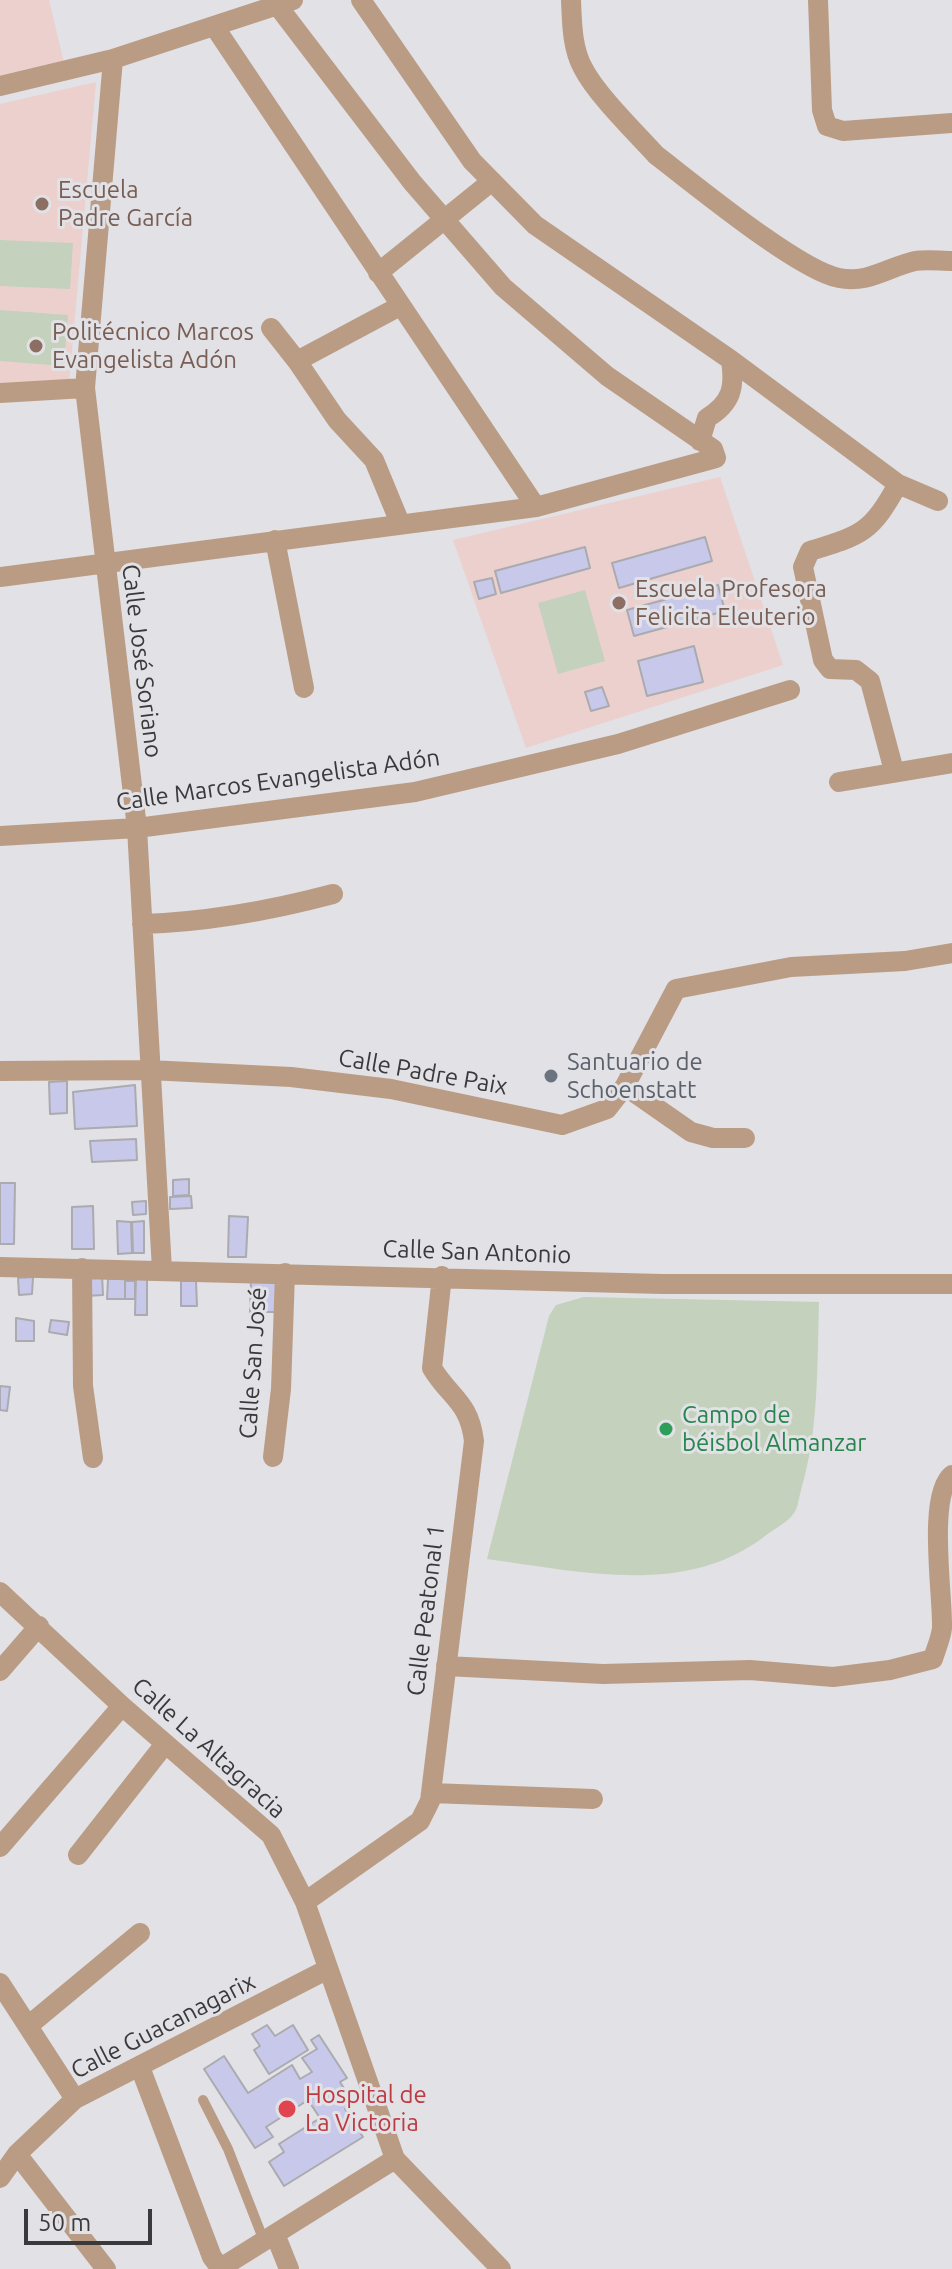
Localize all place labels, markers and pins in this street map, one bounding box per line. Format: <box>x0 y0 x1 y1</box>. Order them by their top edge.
place label: Escuela Padre García <box>58 176 193 232</box>
marker: Escuela Padre García <box>33 195 51 213</box>
place label: Politécnico Marcos Evangelista Adón <box>52 318 254 374</box>
marker: Politécnico Marcos Evangelista Adón <box>27 337 45 355</box>
place label: Escuela Profesora Felicita Eleuterio <box>635 575 827 631</box>
marker: Escuela Profesora Felicita Eleuterio <box>610 594 628 612</box>
place label: Santuario de Schoenstatt <box>567 1048 703 1104</box>
marker: Santuario de Schoenstatt <box>542 1067 560 1085</box>
place label: Campo de béisbol Almanzar <box>682 1401 866 1457</box>
marker: Campo de béisbol Almanzar <box>657 1420 675 1438</box>
place label: Hospital de La Victoria <box>305 2081 427 2137</box>
marker: Hospital de La Victoria <box>276 2098 298 2120</box>

